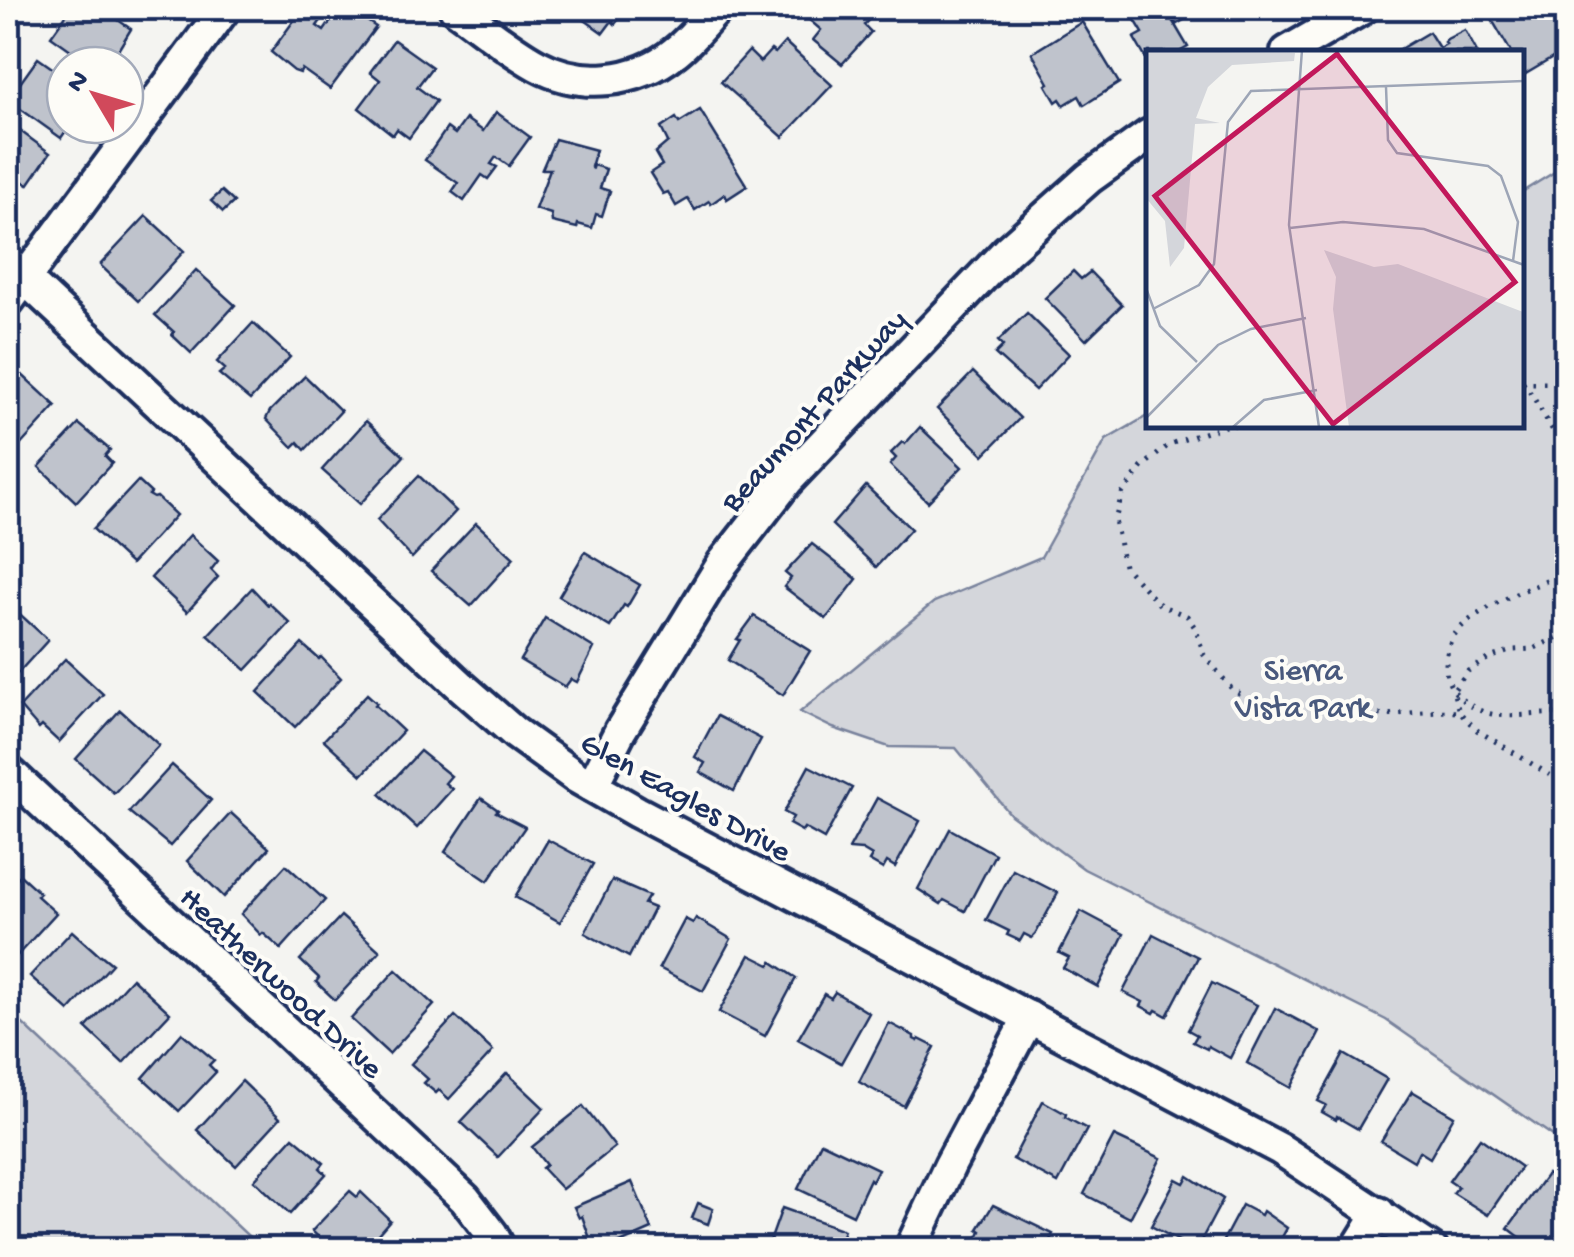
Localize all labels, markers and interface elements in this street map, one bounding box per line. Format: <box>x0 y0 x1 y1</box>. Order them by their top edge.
north arrow <box>45 45 145 145</box>
inset map <box>1146 50 1524 428</box>
text: N <box>60 65 97 100</box>
street label: Beaumont Parkway <box>714 303 917 522</box>
park label: Sierra Vista Park <box>1234 654 1374 729</box>
street label: Glen Eagles Drive <box>573 726 797 873</box>
street label: Heatherwood Drive <box>170 880 390 1089</box>

